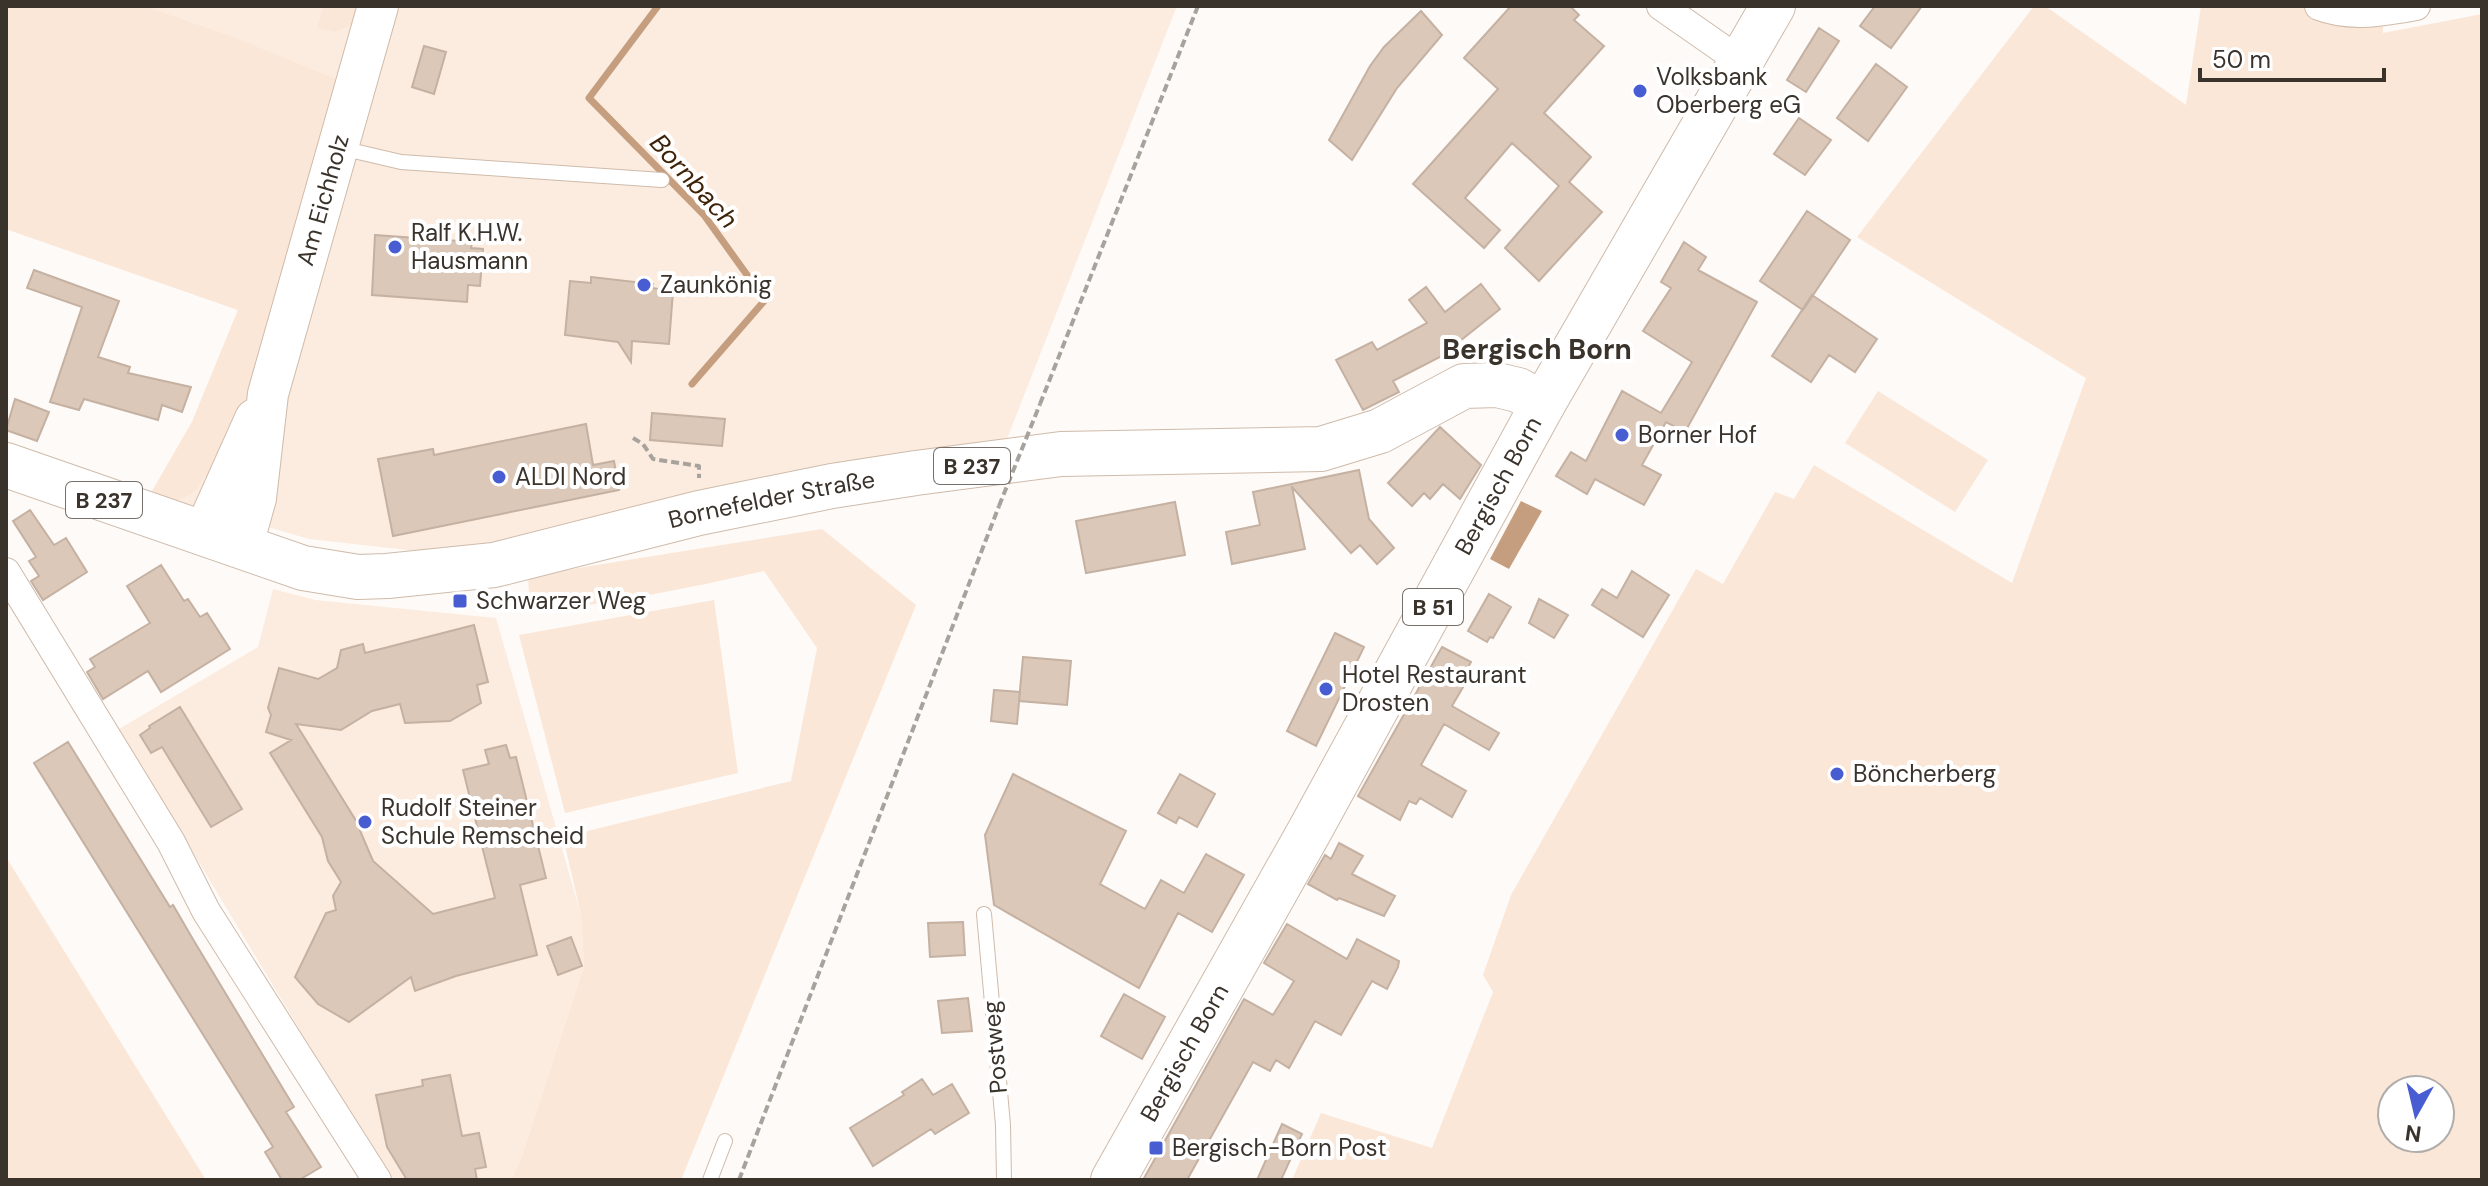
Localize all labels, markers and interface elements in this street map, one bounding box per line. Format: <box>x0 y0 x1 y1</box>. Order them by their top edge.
scale bar <box>2200 32 2384 82</box>
text: 50 m <box>2212 44 2271 75</box>
place label: Volksbank Oberberg eG <box>1656 61 1801 120</box>
marker: Volksbank Oberberg eG <box>1631 82 1649 100</box>
water label: Bornbach <box>642 126 746 236</box>
street label: Am Eichholz <box>289 131 356 269</box>
place label: Ralf K.H.W. Hausmann <box>411 217 528 276</box>
marker: Ralf K.H.W. Hausmann <box>386 238 404 256</box>
place label: Zaunkönig <box>660 269 772 300</box>
marker: Zaunkönig <box>635 276 653 294</box>
district label: Bergisch Born <box>1442 331 1632 368</box>
street label: Bergisch Born <box>1447 411 1548 560</box>
place label: Borner Hof <box>1638 419 1757 450</box>
marker: Borner Hof <box>1613 426 1631 444</box>
road number: B 237 <box>934 448 1010 484</box>
place label: ALDI Nord <box>515 461 626 492</box>
street label: Bornefelder Straße <box>665 464 877 535</box>
marker: ALDI Nord <box>490 468 508 486</box>
road number: B 237 <box>66 482 142 518</box>
place label: Schwarzer Weg <box>476 585 646 616</box>
road number: B 51 <box>1403 589 1463 625</box>
marker: Schwarzer Weg <box>451 592 469 610</box>
place label: Hotel Restaurant Drosten <box>1342 659 1527 718</box>
marker: Hotel Restaurant Drosten <box>1317 680 1335 698</box>
place label: Böncherberg <box>1853 758 1996 789</box>
marker: Böncherberg <box>1828 765 1846 783</box>
place label: Rudolf Steiner Schule Remscheid <box>381 792 584 851</box>
marker: Rudolf Steiner Schule Remscheid <box>356 813 374 831</box>
street label: Bergisch Born <box>1133 978 1235 1127</box>
street label: Postweg <box>975 999 1014 1095</box>
north arrow <box>2376 1074 2456 1154</box>
text: N <box>2403 1118 2423 1149</box>
place label: Bergisch-Born Post <box>1172 1132 1387 1163</box>
marker: Bergisch-Born Post <box>1147 1139 1165 1157</box>

